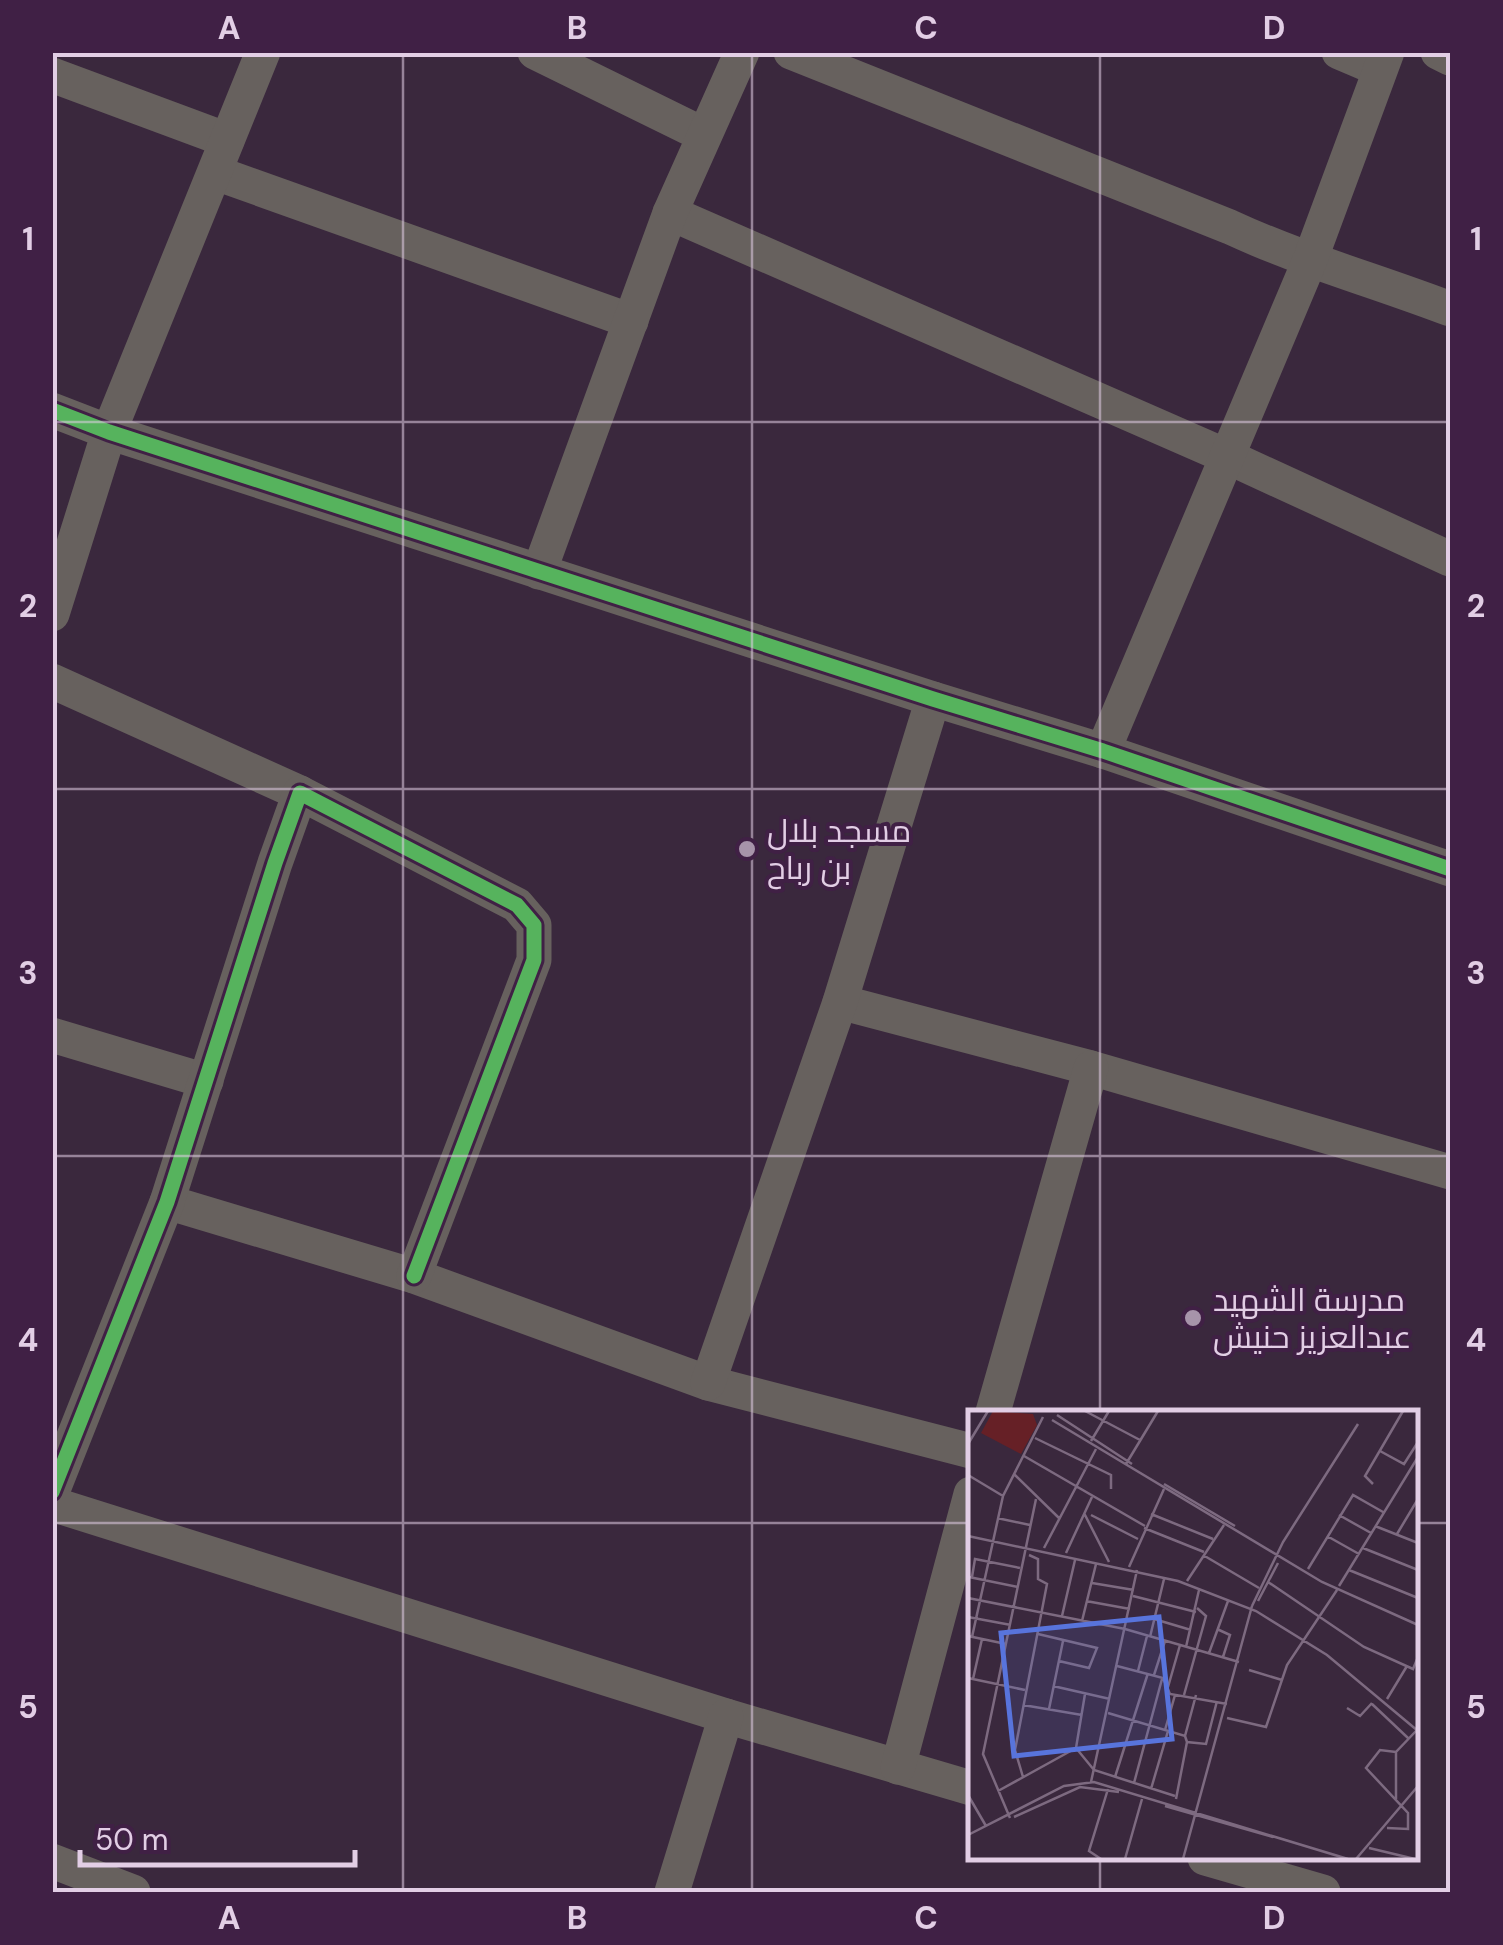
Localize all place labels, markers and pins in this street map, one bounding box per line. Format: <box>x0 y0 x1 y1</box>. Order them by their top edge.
place label: مسجد بلال بن رباح <box>767 810 911 890</box>
marker: مسجد بلال بن رباح <box>736 838 758 860</box>
place label: مدرسة الشهيد عبدالعزيز حنيش <box>1213 1279 1412 1358</box>
marker: مدرسة الشهيد عبدالعزيز حنيش <box>1182 1307 1204 1329</box>

